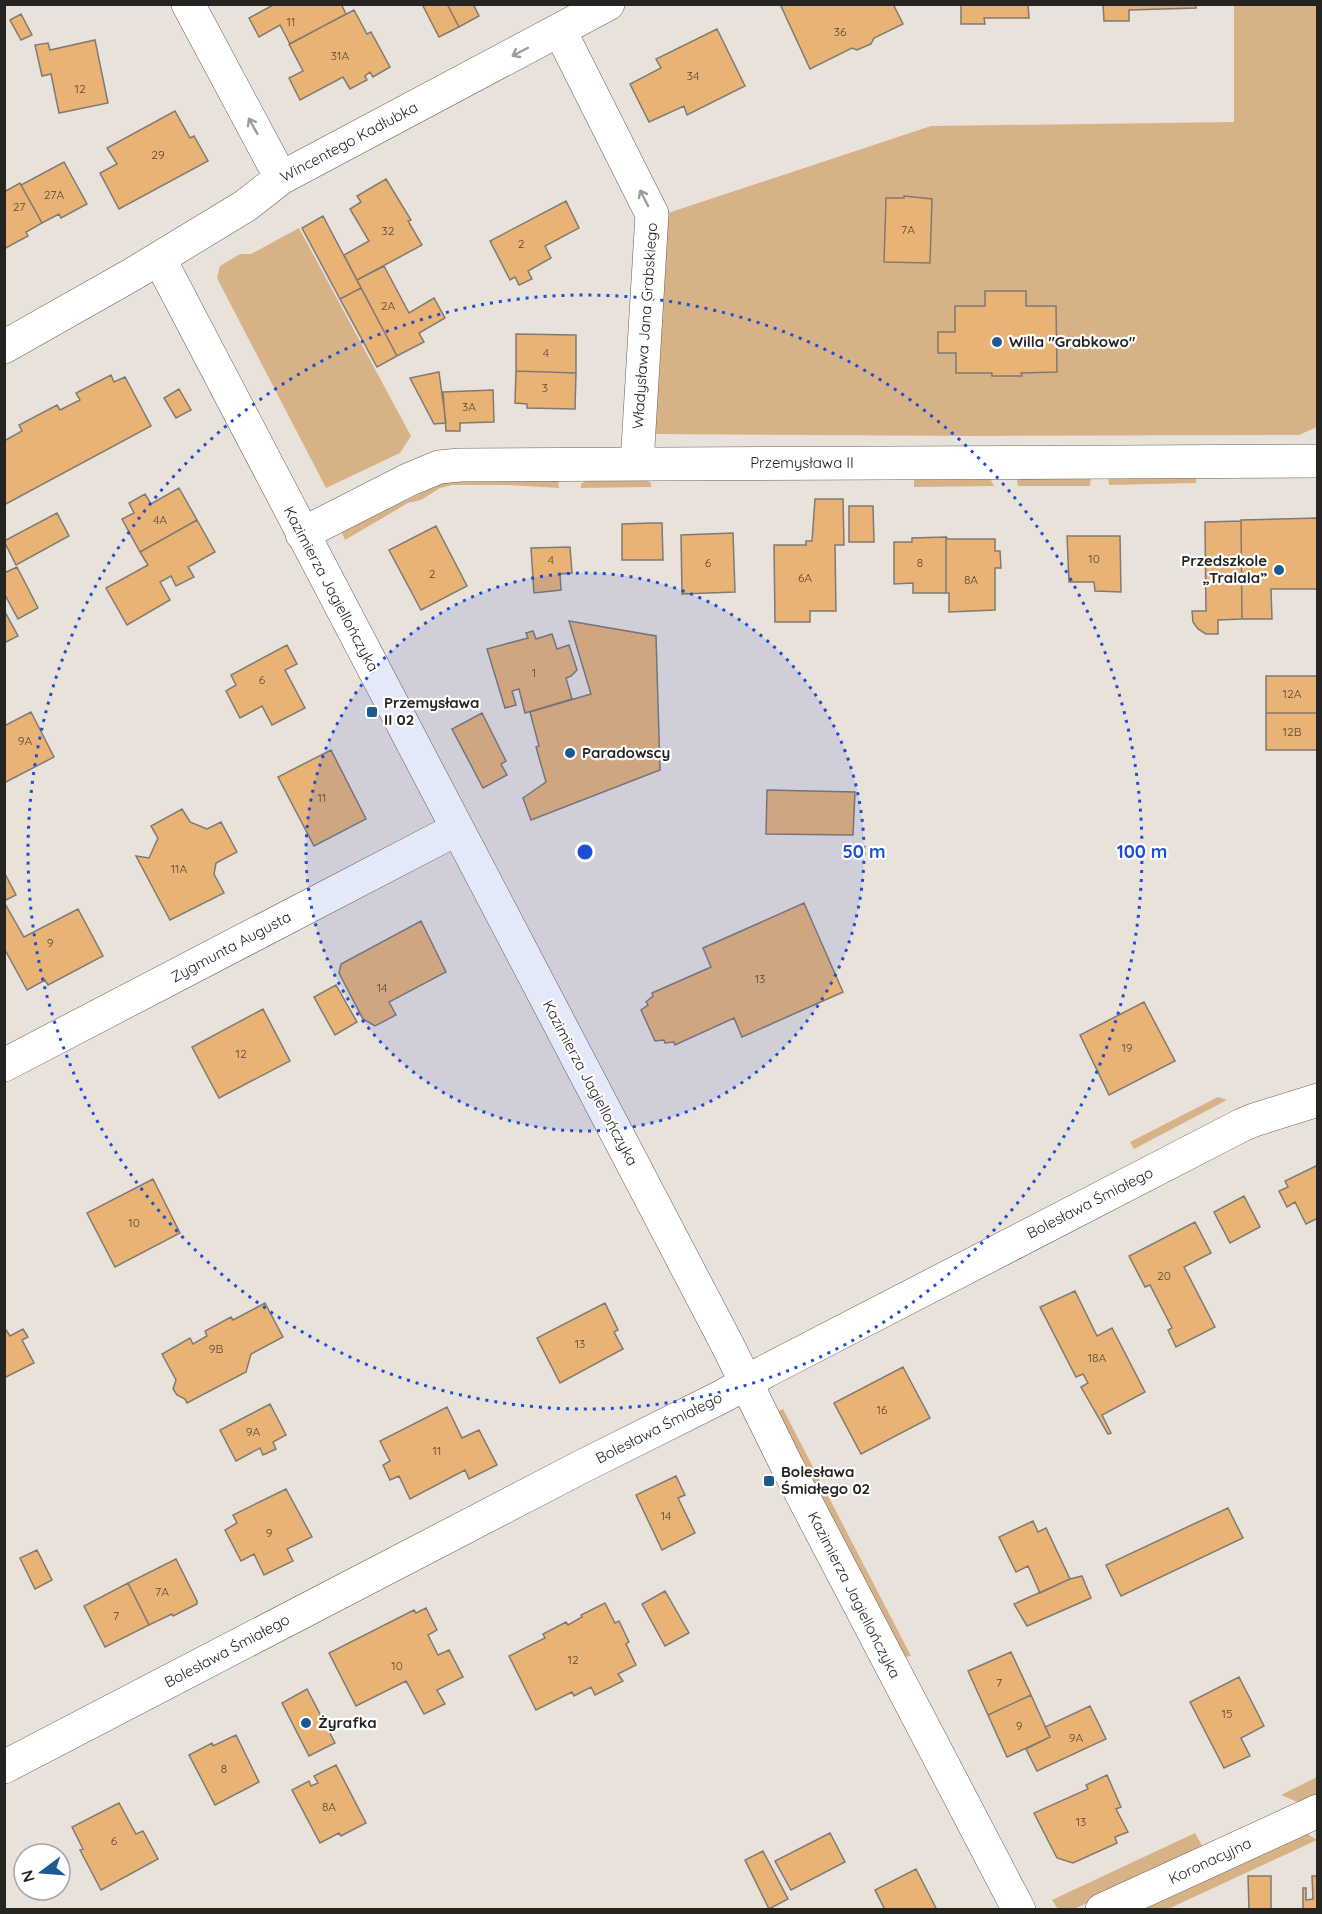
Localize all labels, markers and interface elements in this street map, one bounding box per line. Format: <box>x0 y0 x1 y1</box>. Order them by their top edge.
house number: 11 <box>287 14 295 29</box>
house number: 36 <box>834 24 847 39</box>
one-way arrow <box>511 47 529 58</box>
house number: 31A <box>331 48 349 63</box>
house number: 34 <box>687 68 699 83</box>
house number: 12 <box>74 81 86 96</box>
street label: Wincentego Kadłubka <box>277 97 421 186</box>
one-way arrow <box>247 118 259 135</box>
house number: 29 <box>151 147 165 162</box>
house number: 27A <box>44 187 64 202</box>
one-way arrow <box>638 189 649 207</box>
house number: 27 <box>13 199 25 214</box>
street label: Władysława Jana Grabskiego <box>628 222 661 430</box>
house number: 7A <box>901 222 915 237</box>
house number: 32 <box>382 223 395 238</box>
house number: 2 <box>518 236 525 251</box>
house number: 2A <box>381 298 395 313</box>
place label: Willa "Grabkowo" <box>1009 332 1136 351</box>
marker: Willa "Grabkowo" <box>990 335 1004 349</box>
house number: 4 <box>543 345 549 360</box>
house number: 3 <box>542 380 548 395</box>
house number: 3A <box>462 399 476 414</box>
street label: Przemysława II <box>750 453 854 472</box>
street label: Kazimierza Jagiellończyka <box>280 503 383 675</box>
house number: 4A <box>153 512 167 527</box>
house number: 10 <box>1088 551 1100 566</box>
place label: Przedszkole „Tralala” <box>1181 551 1267 587</box>
house number: 4 <box>548 552 554 567</box>
house number: 6 <box>705 555 712 570</box>
house number: 8 <box>917 555 923 570</box>
marker: Przedszkole „Tralala” <box>1272 563 1286 577</box>
house number: 2 <box>429 566 436 581</box>
house number: 6A <box>798 570 812 585</box>
house number: 8A <box>964 572 978 587</box>
house number: 1 <box>532 665 536 680</box>
house number: 6 <box>259 672 266 687</box>
house number: 12A <box>1283 686 1302 701</box>
place label: Przemysława II 02 <box>384 693 480 729</box>
marker: Przemysława II 02 <box>365 705 379 719</box>
house number: 12B <box>1283 724 1302 739</box>
house number: 9A <box>18 733 32 748</box>
place label: Paradowscy <box>582 743 670 762</box>
marker: Paradowscy <box>563 746 577 760</box>
house number: 11 <box>318 790 326 805</box>
text: 50 m <box>842 840 886 863</box>
text: 100 m <box>1117 840 1167 863</box>
centre of rings <box>575 842 595 862</box>
house number: 11A <box>171 861 188 876</box>
street label: Zygmunta Augusta <box>167 907 294 986</box>
house number: 9 <box>47 935 54 950</box>
house number: 13 <box>755 971 765 986</box>
house number: 14 <box>377 980 387 995</box>
street label: Kazimierza Jagiellończyka <box>539 997 642 1169</box>
house number: 19 <box>1121 1040 1133 1055</box>
house number: 12 <box>235 1046 247 1061</box>
street label: Bolesława Śmiałego <box>1024 1163 1156 1243</box>
house number: 10 <box>128 1215 140 1230</box>
house number: 20 <box>1157 1268 1171 1283</box>
house number: 13 <box>575 1336 585 1351</box>
house number: 9B <box>209 1341 223 1356</box>
house number: 18A <box>1088 1350 1107 1365</box>
street label: Bolesława Śmiałego <box>593 1388 725 1468</box>
house number: 16 <box>877 1402 888 1417</box>
house number: 9A <box>246 1424 260 1439</box>
house number: 11 <box>433 1443 441 1458</box>
place label: Bolesława Śmiałego 02 <box>781 1462 870 1498</box>
marker: Bolesława Śmiałego 02 <box>762 1474 776 1488</box>
house number: 14 <box>661 1508 671 1523</box>
street label: Kazimierza Jagiellończyka <box>804 1508 905 1681</box>
house number: 9 <box>266 1525 273 1540</box>
house number: 7A <box>155 1584 169 1599</box>
house number: 7 <box>113 1608 119 1623</box>
street label: Bolesława Śmiałego <box>161 1610 293 1692</box>
house number: 12 <box>567 1652 579 1667</box>
house number: 10 <box>391 1658 403 1673</box>
house number: 7 <box>996 1675 1002 1690</box>
house number: 15 <box>1222 1706 1232 1721</box>
place label: Żyrafka <box>318 1713 377 1732</box>
marker: Żyrafka <box>299 1716 313 1730</box>
house number: 9 <box>1016 1718 1023 1733</box>
house number: 9A <box>1069 1730 1083 1745</box>
house number: 8 <box>221 1761 227 1776</box>
house number: 8A <box>322 1799 336 1814</box>
house number: 13 <box>1076 1814 1086 1829</box>
house number: 6 <box>111 1833 118 1848</box>
street label: Koronacyjna <box>1165 1833 1254 1888</box>
north arrow <box>12 1842 72 1902</box>
text: N <box>16 1868 39 1885</box>

